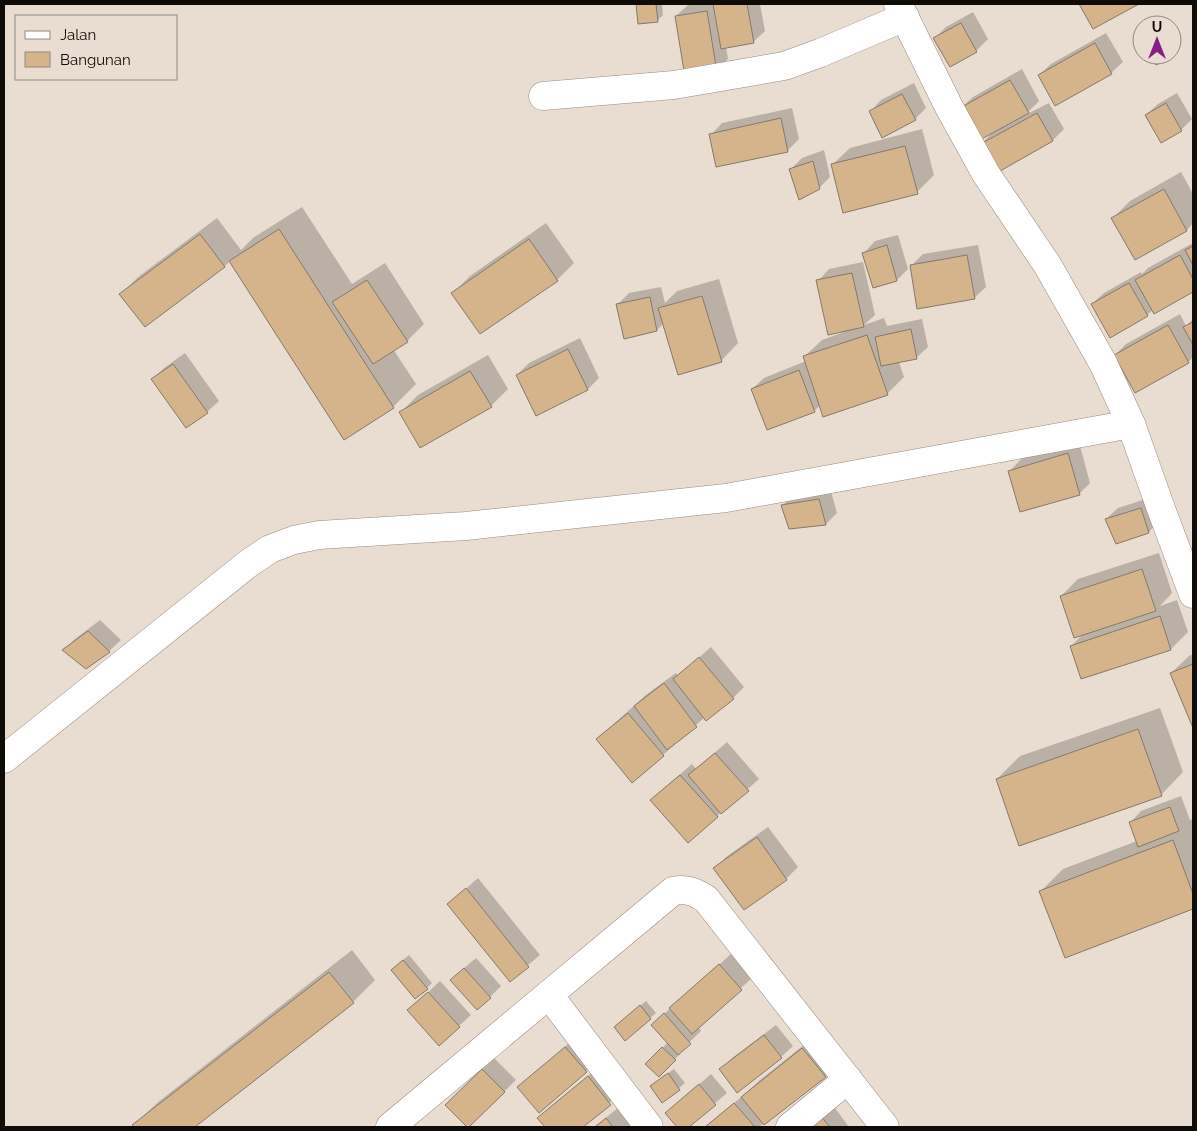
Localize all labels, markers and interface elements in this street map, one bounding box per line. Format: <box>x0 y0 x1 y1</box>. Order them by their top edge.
legend <box>15 15 178 80</box>
north arrow <box>1132 15 1182 65</box>
text: U <box>1152 19 1162 35</box>
text: Jalan <box>60 26 96 44</box>
text: Bangunan <box>60 51 131 69</box>

